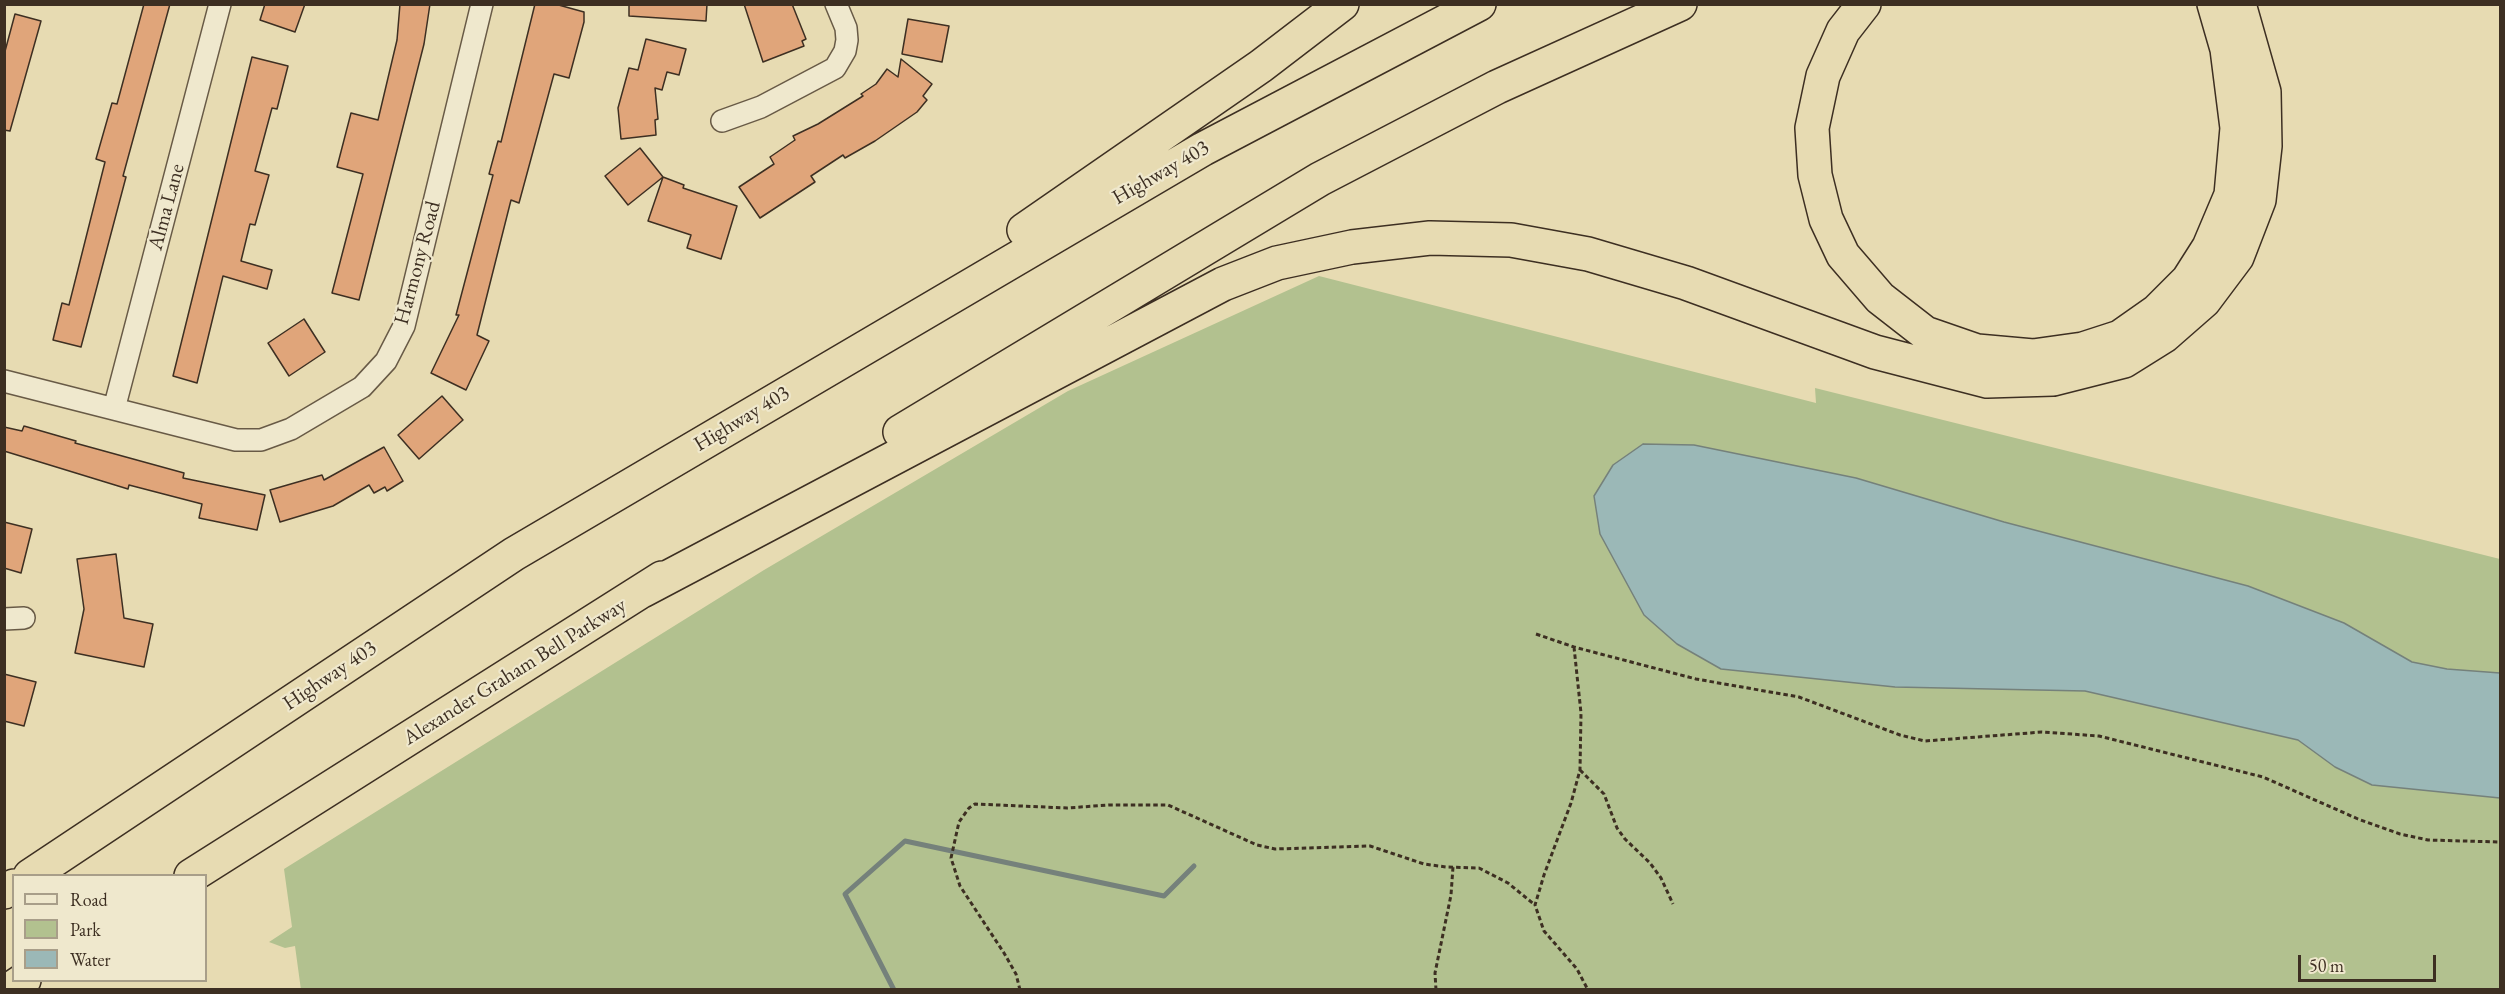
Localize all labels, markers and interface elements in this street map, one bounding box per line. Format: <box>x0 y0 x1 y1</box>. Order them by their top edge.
street label: Highway 403 <box>1108 135 1214 211</box>
street label: Alma Lane <box>143 161 191 253</box>
street label: Harmony Road <box>389 199 447 327</box>
street label: Highway 403 <box>689 381 795 457</box>
street label: Alexander Graham Bell Parkway <box>399 593 631 751</box>
street label: Highway 403 <box>278 636 382 716</box>
legend <box>12 874 207 982</box>
text: Road <box>70 888 108 911</box>
text: Park <box>70 918 101 941</box>
scale bar <box>2301 943 2439 981</box>
text: Water <box>70 948 111 971</box>
text: 50 m <box>2309 954 2344 977</box>

